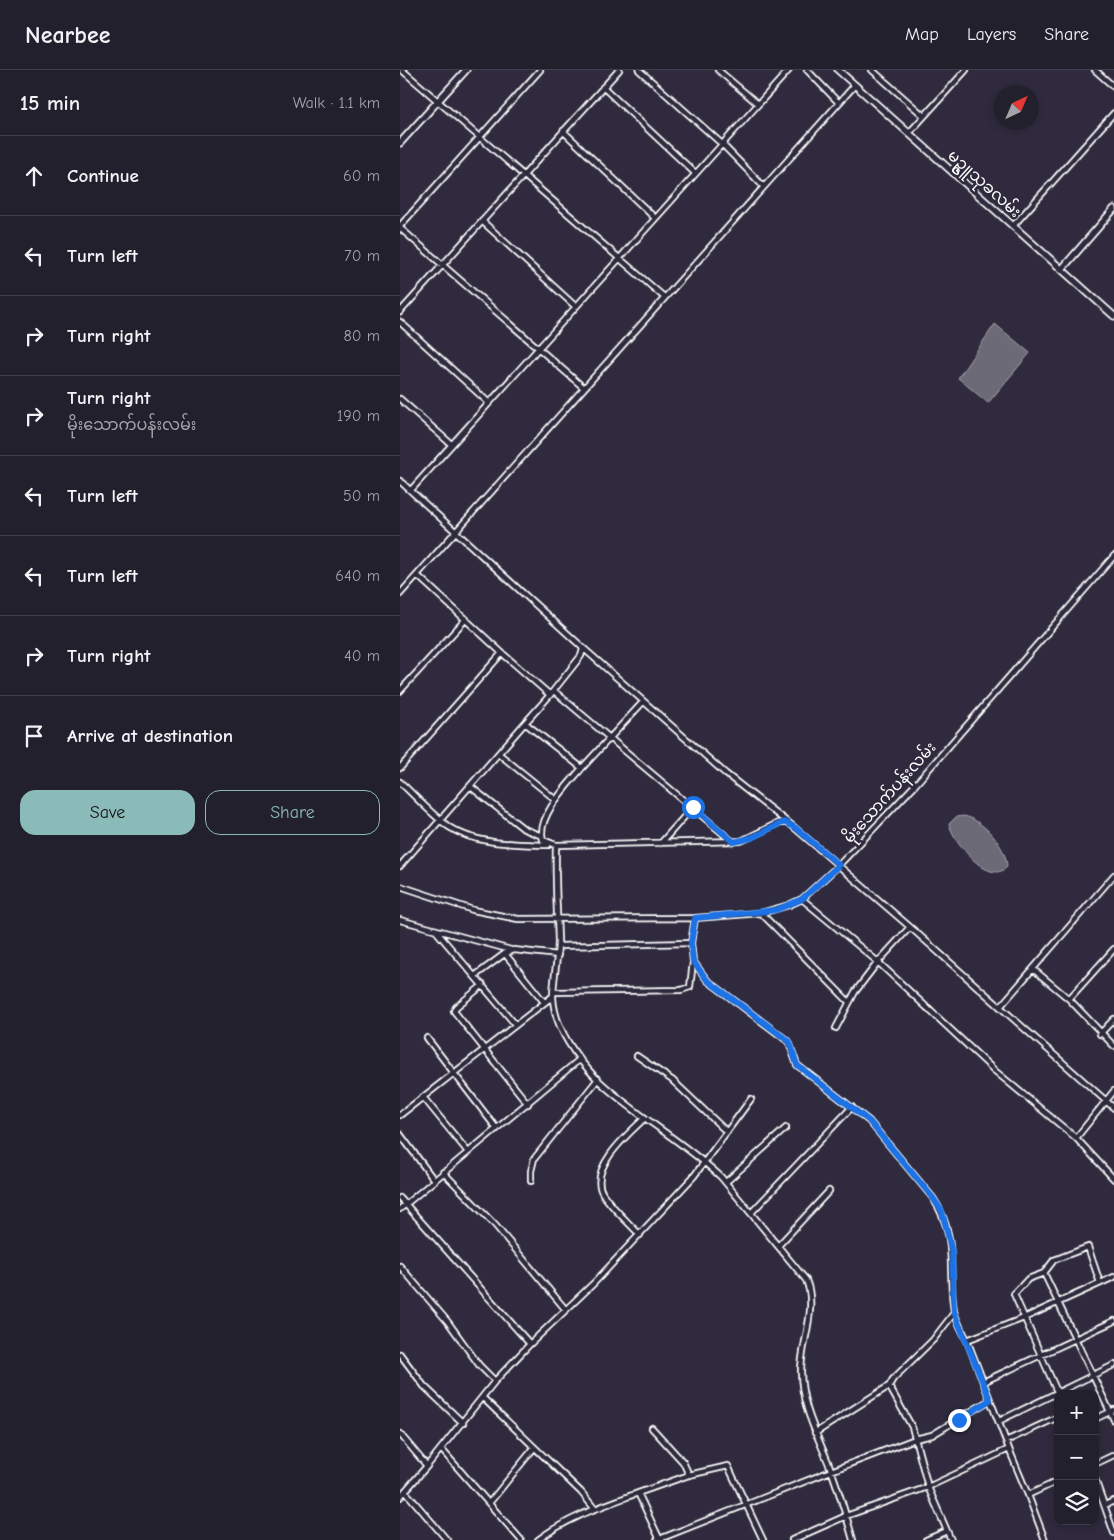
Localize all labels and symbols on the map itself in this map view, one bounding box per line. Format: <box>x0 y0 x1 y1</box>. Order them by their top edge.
north arrow <box>994 85 1039 130</box>
street label: မဥ္ဇူသုခလမ်း <box>941 144 1027 225</box>
street label: မိုးသောက်ပန်းလမ်း <box>838 737 943 850</box>
route start <box>682 796 705 819</box>
route end <box>948 1409 971 1432</box>

